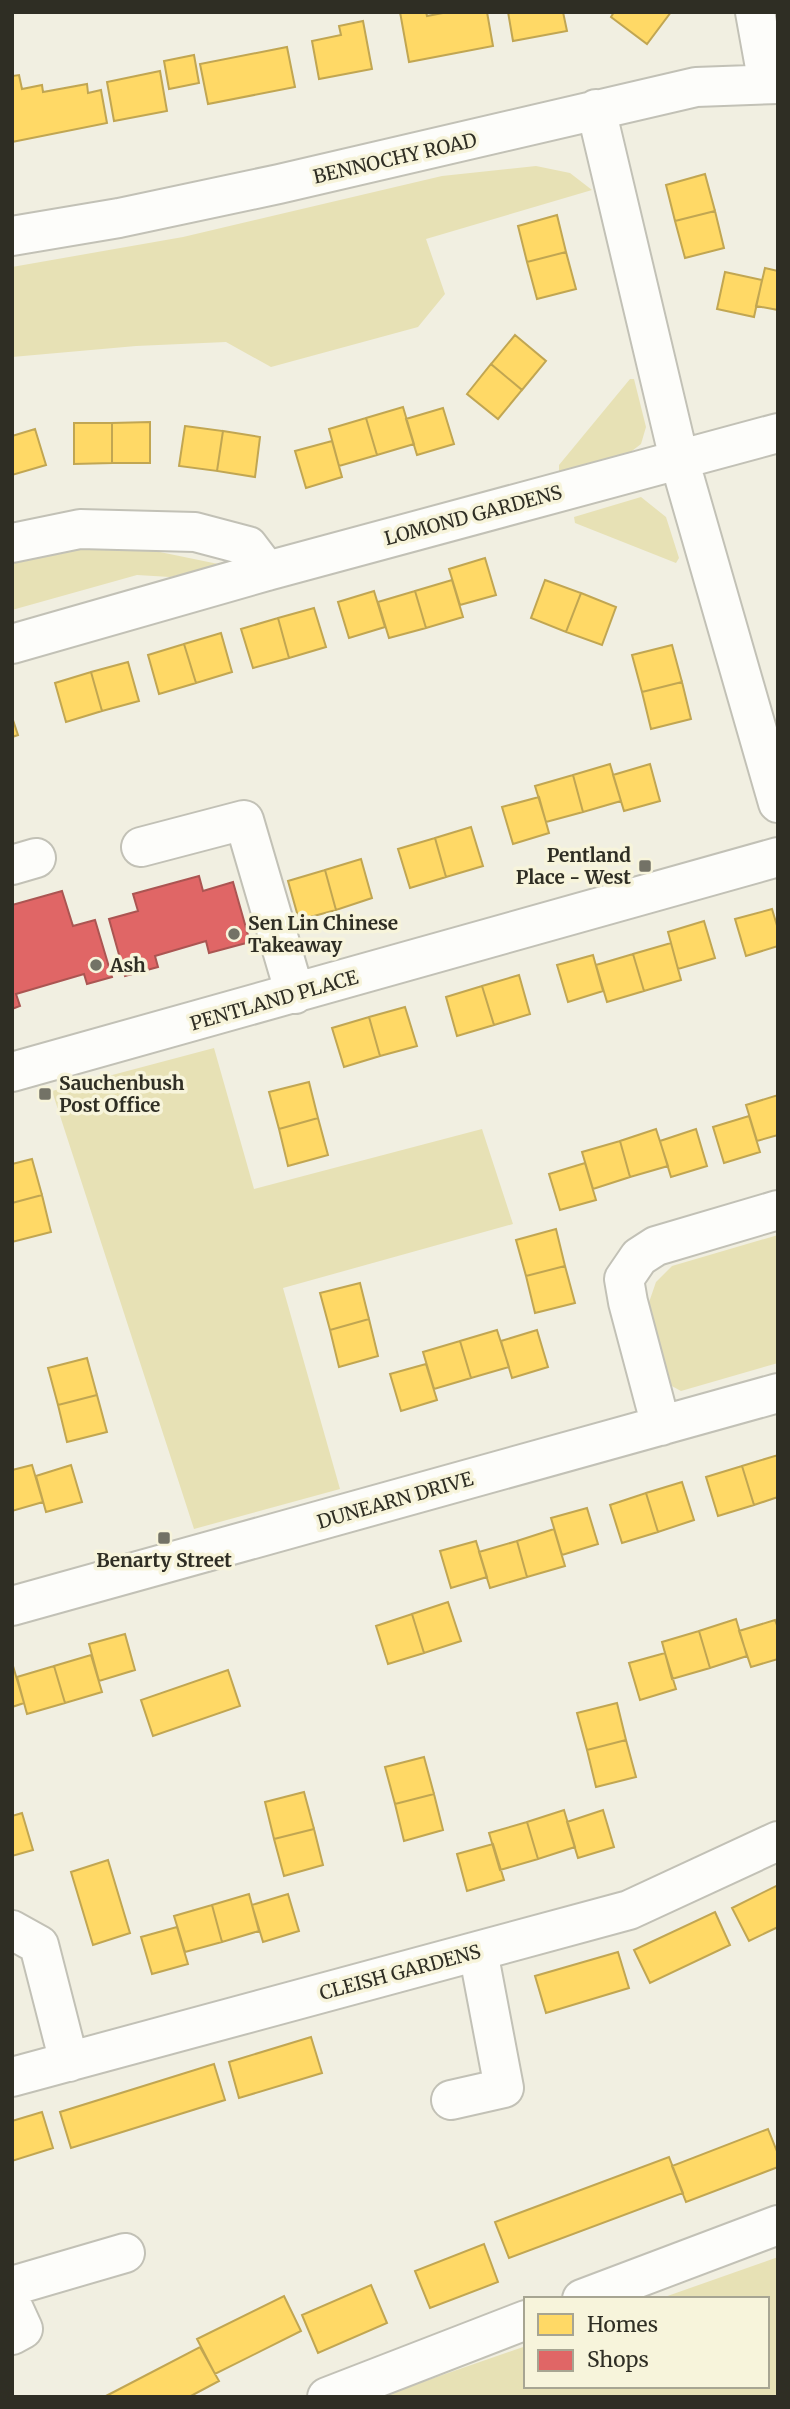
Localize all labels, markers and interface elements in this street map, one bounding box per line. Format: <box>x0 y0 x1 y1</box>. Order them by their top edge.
street label: BENNOCHY ROAD <box>311 128 479 188</box>
street label: LOMOND GARDENS <box>382 480 564 550</box>
place label: Pentland Place - West <box>516 843 631 889</box>
marker: Pentland Place - West <box>637 858 653 874</box>
place label: Sen Lin Chinese Takeaway <box>248 911 398 957</box>
marker: Sen Lin Chinese Takeaway <box>226 926 242 942</box>
place label: Ash <box>109 953 146 977</box>
marker: Ash <box>88 957 104 973</box>
street label: PENTLAND PLACE <box>187 965 361 1035</box>
place label: Sauchenbush Post Office <box>59 1071 185 1117</box>
marker: Sauchenbush Post Office <box>37 1086 53 1102</box>
street label: DUNEARN DRIVE <box>314 1466 476 1534</box>
marker: Benarty Street <box>156 1530 172 1546</box>
place label: Benarty Street <box>96 1548 232 1572</box>
street label: CLEISH GARDENS <box>317 1939 483 2005</box>
legend <box>524 2297 769 2388</box>
text: Homes <box>587 2311 658 2338</box>
text: Shops <box>587 2346 649 2373</box>

